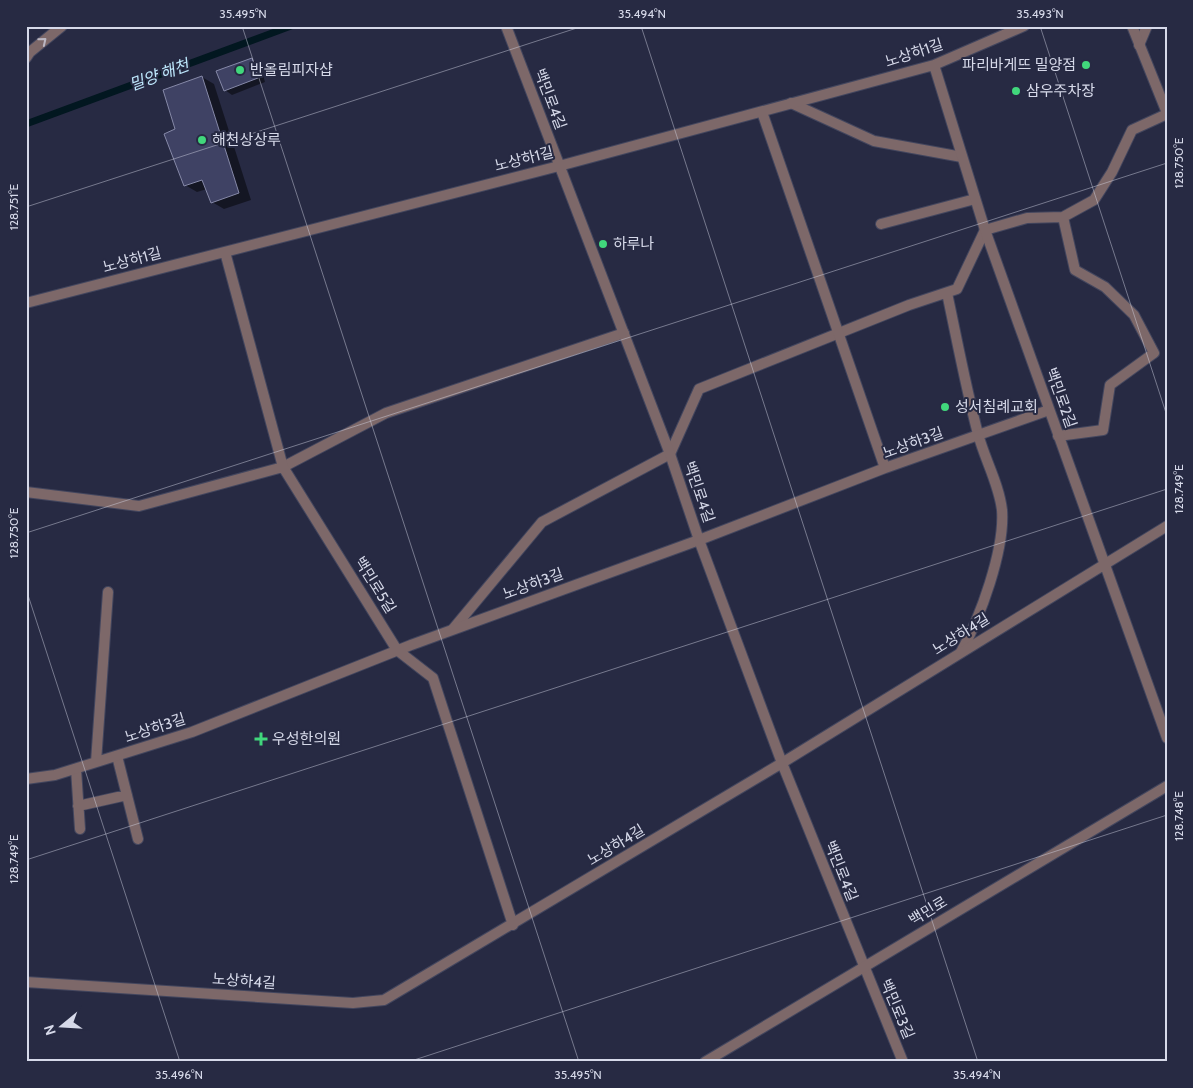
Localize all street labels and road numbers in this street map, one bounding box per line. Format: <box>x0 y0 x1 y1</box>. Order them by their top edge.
street label: 노상하1길 <box>883 35 945 71</box>
street label: 백민로4길 <box>530 66 570 132</box>
street label: 노상하1길 <box>493 143 555 175</box>
street label: 노상하1길 <box>101 244 163 276</box>
street label: 백민로2길 <box>1042 365 1080 431</box>
street label: 노상하3길 <box>880 424 946 462</box>
street label: 백민로4길 <box>680 459 718 525</box>
street label: 백민로5길 <box>351 553 399 617</box>
street label: 노상하3길 <box>500 565 566 603</box>
street label: 노상하4길 <box>929 609 993 659</box>
street label: 노상하3길 <box>122 710 188 746</box>
street label: 노상하4길 <box>584 821 648 869</box>
street label: 백민로4길 <box>821 838 861 904</box>
street label: 백민로 <box>906 893 950 929</box>
street label: 노상하4길 <box>212 970 276 992</box>
street label: 백민로3길 <box>876 976 918 1042</box>

